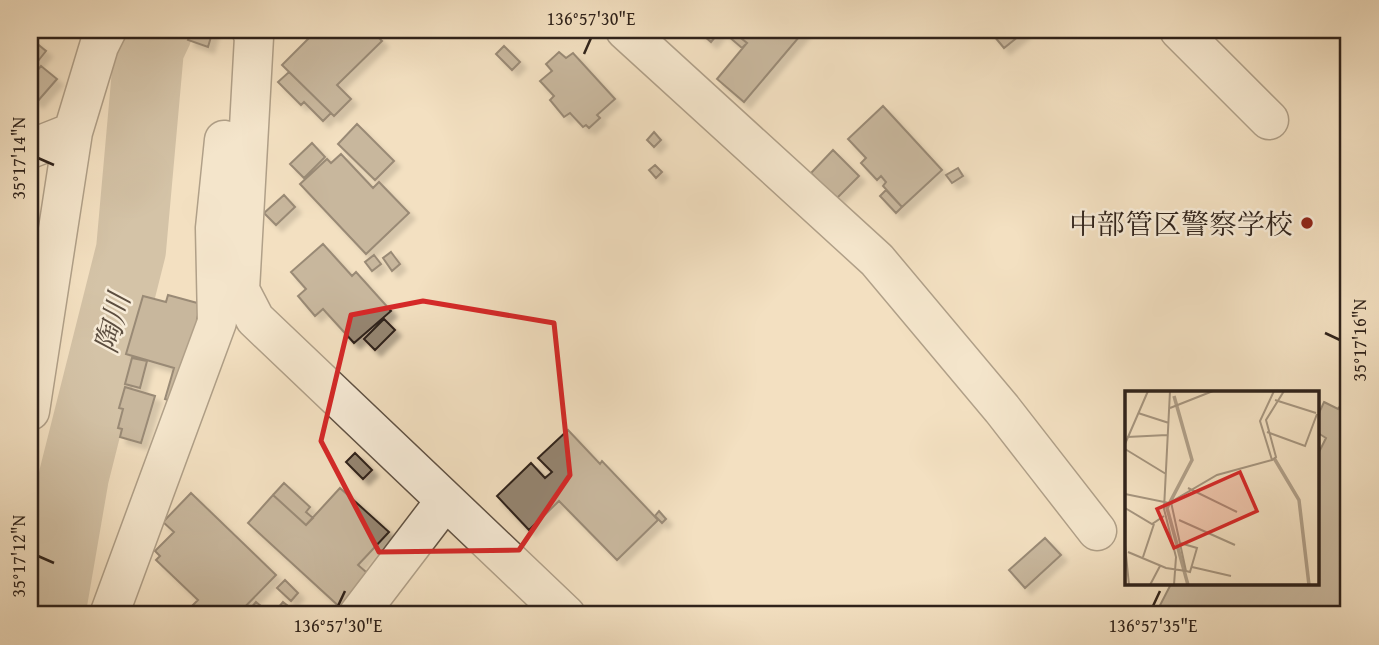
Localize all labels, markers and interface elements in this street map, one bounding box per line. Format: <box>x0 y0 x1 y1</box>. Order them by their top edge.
text: 136°57'30"E <box>547 5 635 32</box>
text: 35°17'14"N <box>5 116 32 199</box>
place label: 中部管区警察学校 <box>1069 203 1293 244</box>
marker: 中部管区警察学校 <box>1299 215 1315 231</box>
water label: 陶川 <box>83 286 141 357</box>
text: 35°17'16"N <box>1346 298 1373 381</box>
inset map <box>1125 391 1320 586</box>
text: 35°17'12"N <box>5 514 32 597</box>
text: 136°57'30"E <box>294 612 382 639</box>
text: 136°57'35"E <box>1109 612 1197 639</box>

